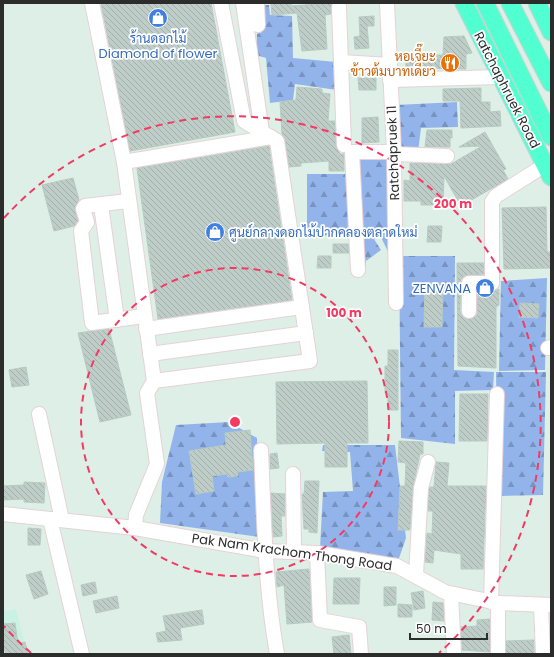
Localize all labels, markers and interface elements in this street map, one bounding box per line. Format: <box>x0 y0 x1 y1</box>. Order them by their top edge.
shop icon: ร้านดอกไม้ Diamond of flower <box>147 7 169 29</box>
street label: Ratchaphruek Road <box>469 28 545 152</box>
place label: ร้านดอกไม้ Diamond of flower <box>99 29 218 63</box>
place label: หอเจี๊ยะ ข้าวต้มบาทเดียว <box>350 43 436 81</box>
restaurant icon: หอเจี๊ยะ ข้าวต้มบาทเดียว <box>439 52 461 74</box>
street label: Ratchapruek 11 <box>382 105 404 201</box>
text: 200 m <box>434 195 472 212</box>
shop icon: ศูนย์กลางดอกไม้ปากคลองตลาดใหม่ <box>204 221 226 243</box>
place label: ศูนย์กลางดอกไม้ปากคลองตลาดใหม่ <box>229 223 417 242</box>
shop icon: ZENVANA <box>474 277 496 299</box>
place label: ZENVANA <box>413 279 471 298</box>
text: 100 m <box>326 304 362 321</box>
centre of rings <box>228 415 242 429</box>
street label: Pak Nam Krachom Thong Road <box>191 529 393 575</box>
scale bar <box>410 615 487 641</box>
text: 50 m <box>416 620 447 637</box>

